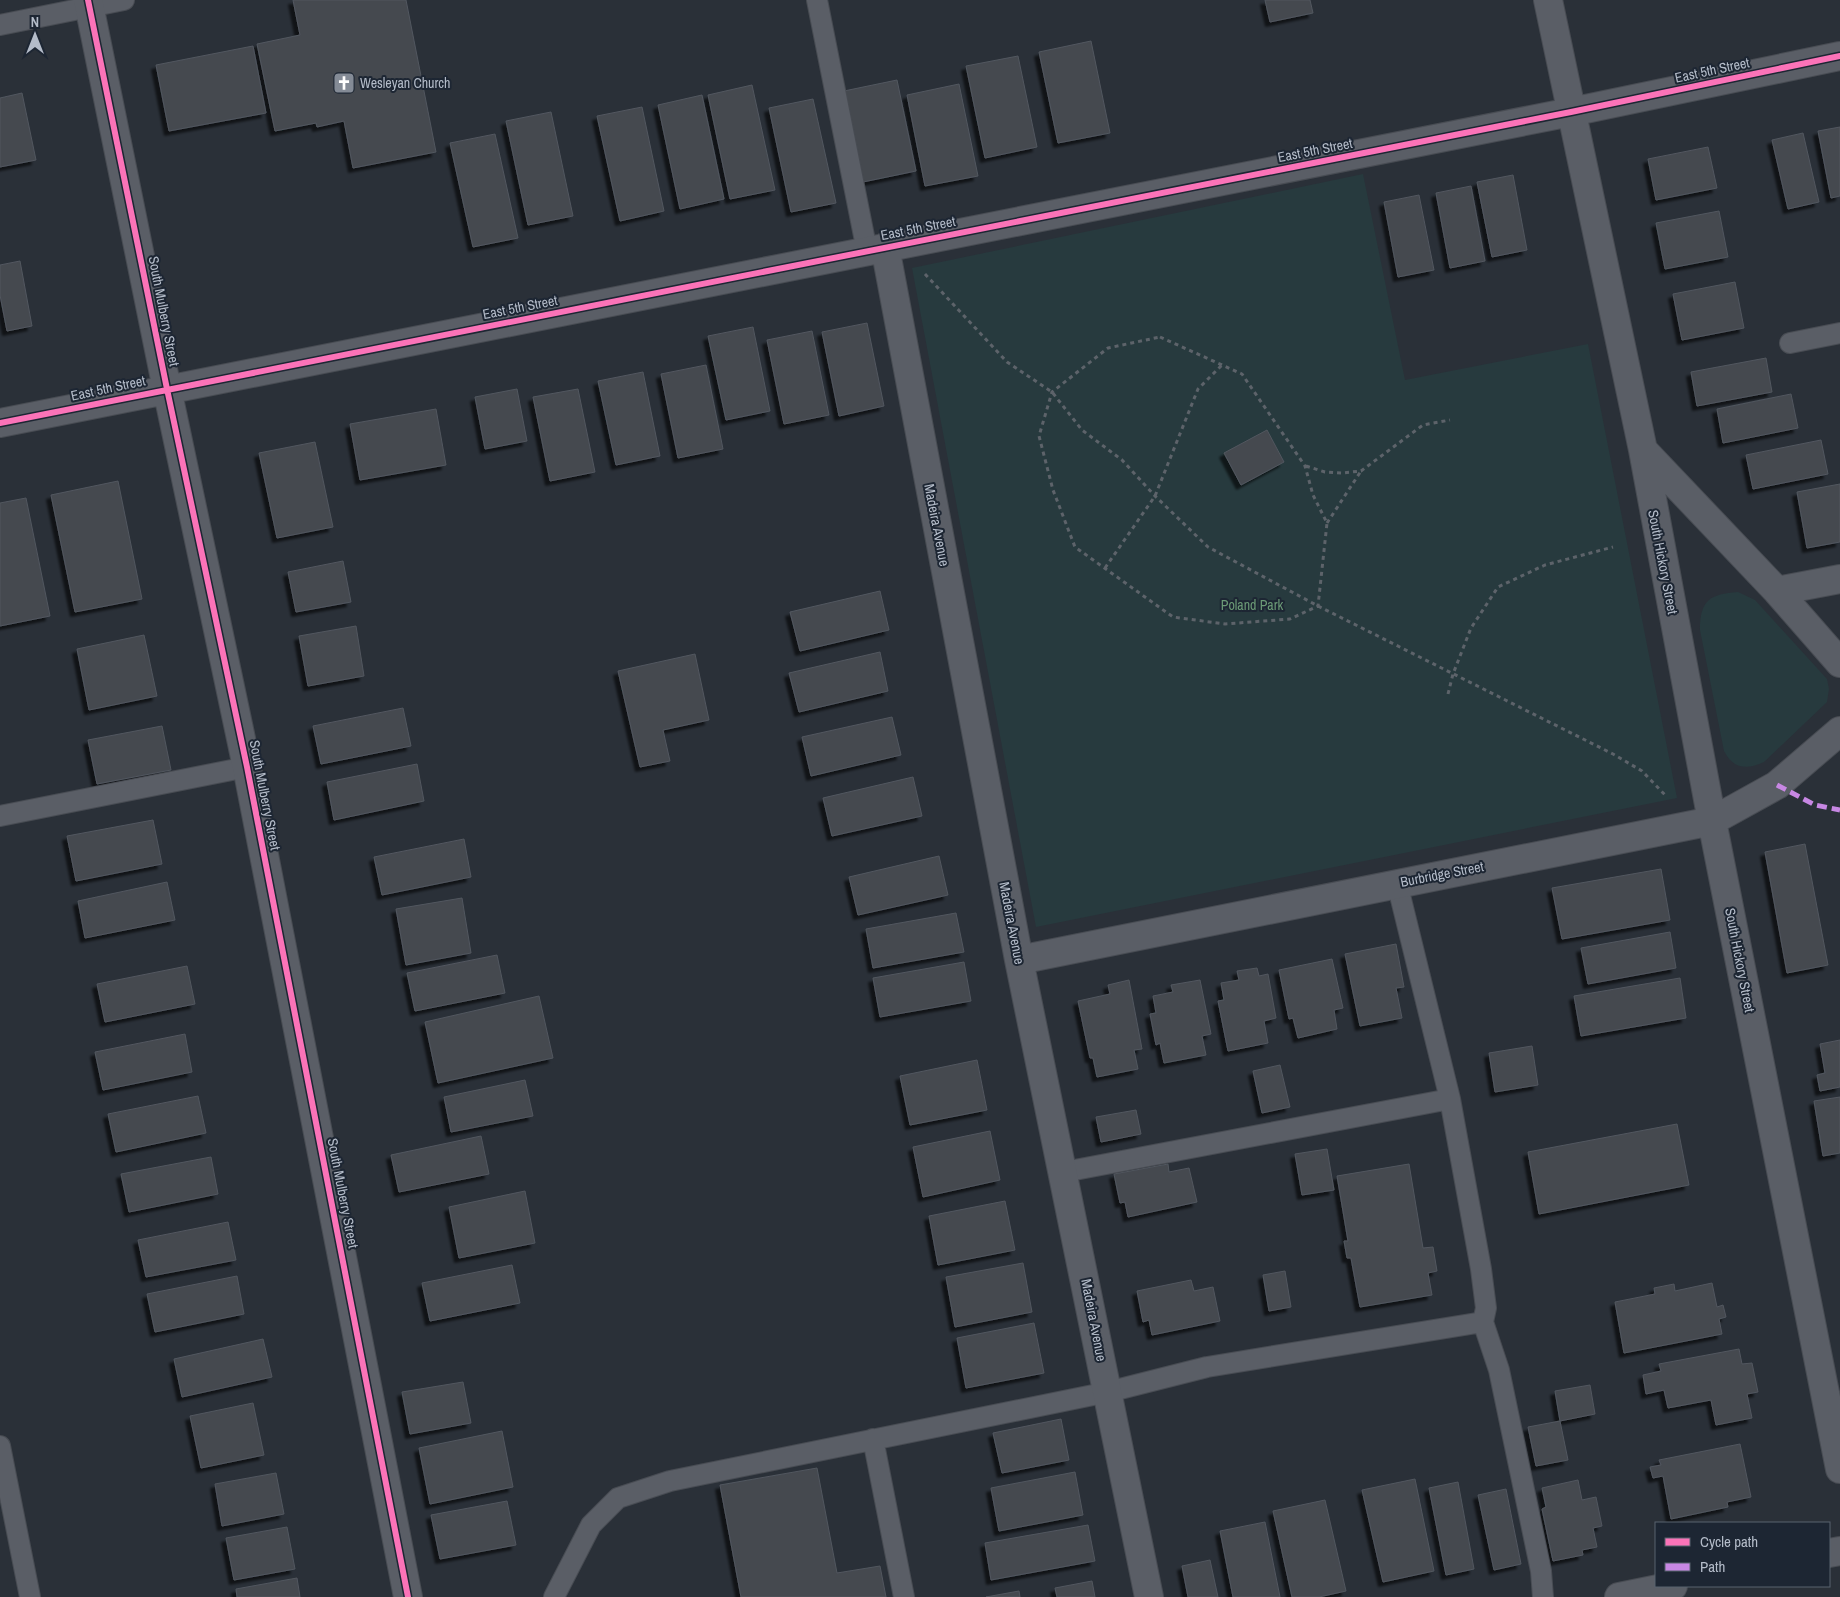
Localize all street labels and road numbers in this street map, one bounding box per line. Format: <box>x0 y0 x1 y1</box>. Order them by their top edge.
street label: East 5th Street <box>1673 53 1751 87</box>
street label: East 5th Street <box>1276 134 1354 166</box>
street label: East 5th Street <box>879 212 957 244</box>
street label: South Mulberry Street <box>145 254 183 368</box>
street label: East 5th Street <box>481 291 559 323</box>
street label: East 5th Street <box>69 371 147 405</box>
street label: Madeira Avenue <box>920 482 954 568</box>
street label: South Hickory Street <box>1644 508 1682 616</box>
street label: South Mulberry Street <box>246 738 284 852</box>
street label: Burbridge Street <box>1399 857 1485 891</box>
street label: Madeira Avenue <box>995 880 1029 966</box>
street label: South Hickory Street <box>1721 906 1759 1014</box>
street label: South Mulberry Street <box>324 1136 362 1250</box>
street label: Madeira Avenue <box>1077 1277 1111 1363</box>

